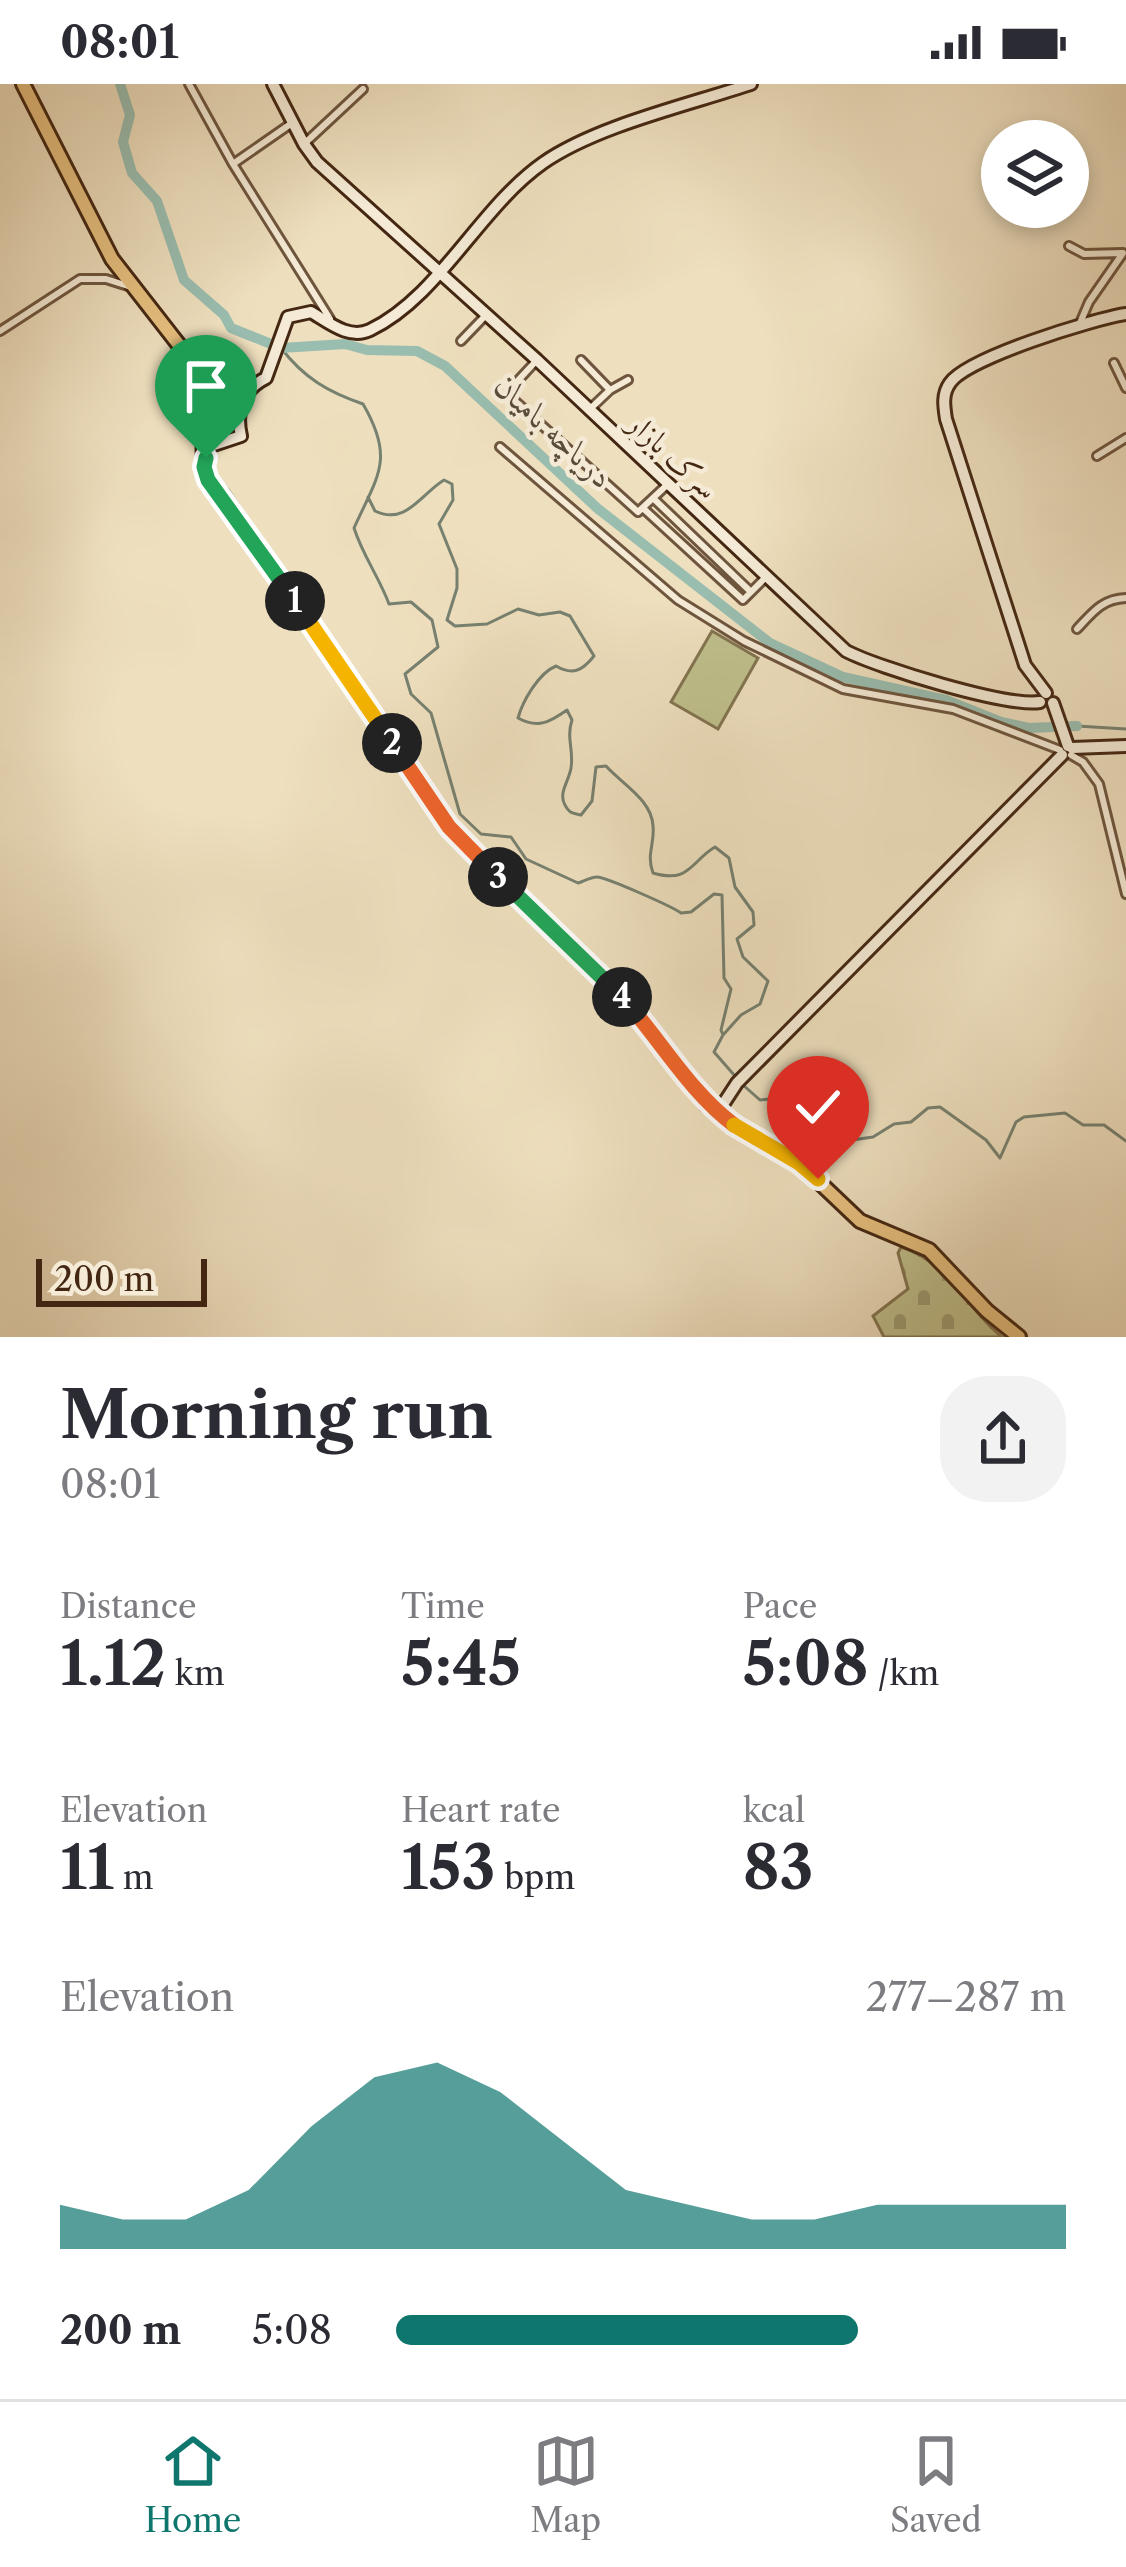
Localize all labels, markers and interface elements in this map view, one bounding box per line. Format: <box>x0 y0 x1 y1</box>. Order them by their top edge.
text: 08:01 <box>60 14 179 70</box>
map controls <box>981 120 1089 228</box>
button: layers <box>981 120 1089 228</box>
pin <box>155 335 257 458</box>
icon: arrive <box>173 353 239 419</box>
water label: دریاچه بامیان <box>485 366 623 499</box>
street label: سرک بازار <box>617 403 726 508</box>
pin: 1 <box>265 571 325 631</box>
text: 1 <box>288 580 302 621</box>
pin: 2 <box>362 713 422 773</box>
text: 2 <box>382 722 402 763</box>
pin: 3 <box>468 847 528 907</box>
text: 3 <box>489 856 507 897</box>
pin: 4 <box>592 967 652 1027</box>
text: 4 <box>612 976 632 1017</box>
pin <box>767 1056 869 1179</box>
icon: check <box>785 1074 851 1140</box>
scale bar <box>36 1253 207 1306</box>
text: 200 m <box>54 1259 154 1300</box>
text: Morning run <box>60 1374 493 1455</box>
button: share <box>940 1376 1066 1502</box>
text: 08:01 <box>60 1460 160 1508</box>
text: Distance <box>60 1586 197 1627</box>
text: Time <box>401 1586 485 1627</box>
text: Pace <box>743 1586 817 1627</box>
text: 1.12 <box>60 1627 166 1701</box>
text: 5:45 <box>401 1627 521 1701</box>
text: 5:08 <box>743 1627 869 1701</box>
text: km <box>166 1653 225 1694</box>
text: /km <box>869 1653 939 1694</box>
text: Elevation <box>60 1790 207 1831</box>
text: Heart rate <box>401 1790 560 1831</box>
text: kcal <box>743 1790 805 1831</box>
text: 11 <box>60 1831 114 1905</box>
text: 153 <box>401 1831 495 1905</box>
text: 83 <box>743 1831 814 1905</box>
text: m <box>114 1857 154 1898</box>
text: bpm <box>495 1857 575 1898</box>
text: Elevation <box>60 1973 234 2021</box>
text: 277–287 m <box>866 1973 1066 2021</box>
text: 200 m <box>60 2306 181 2354</box>
text: 5:08 <box>252 2306 332 2354</box>
tab: Home <box>144 2428 241 2541</box>
tab: Map <box>530 2428 601 2541</box>
tab: Saved <box>890 2428 982 2541</box>

